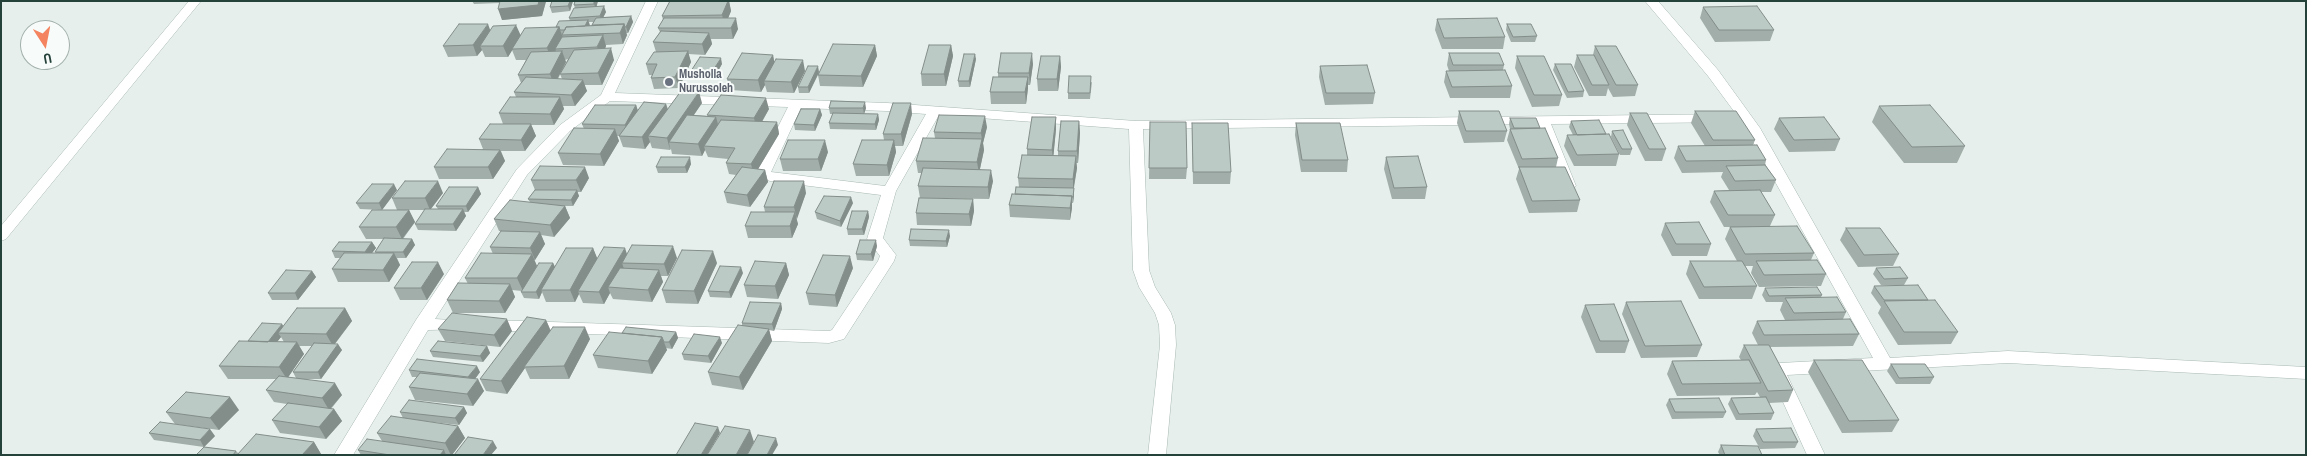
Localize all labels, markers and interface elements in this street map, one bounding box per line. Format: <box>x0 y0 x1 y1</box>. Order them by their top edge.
north arrow <box>20 20 70 70</box>
text: U <box>42 49 53 68</box>
place label: Musholla Nurussoleh <box>679 68 733 96</box>
marker: Musholla Nurussoleh <box>663 76 675 88</box>

